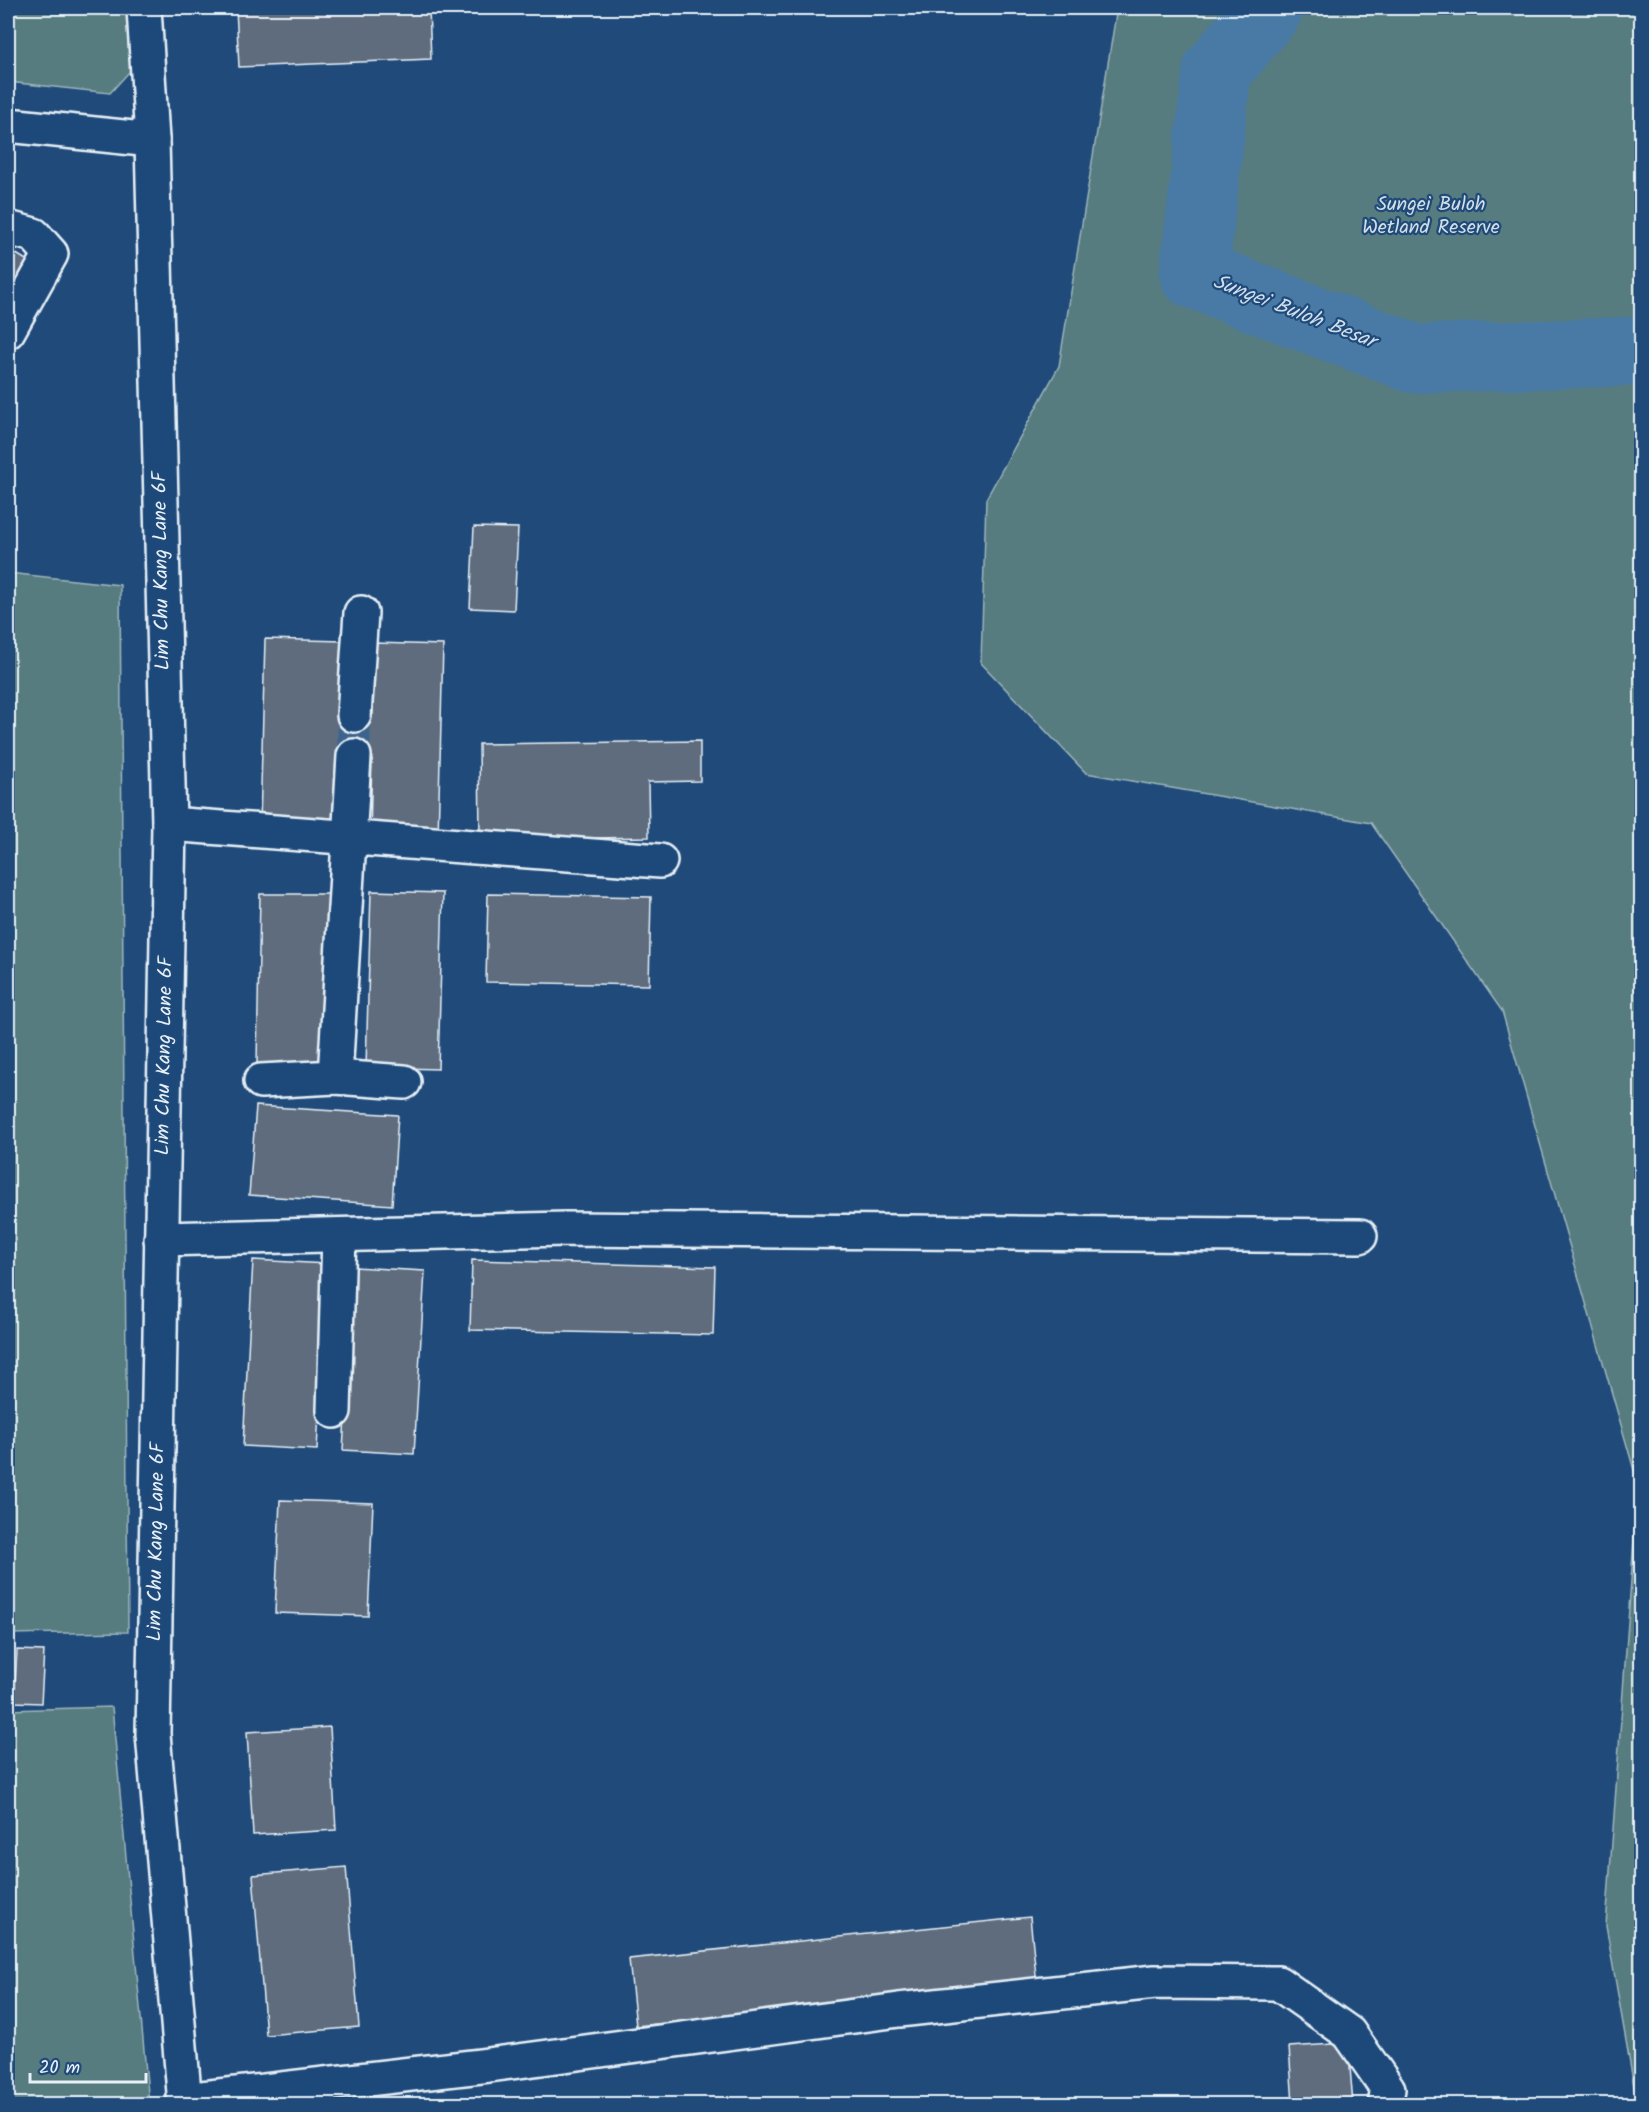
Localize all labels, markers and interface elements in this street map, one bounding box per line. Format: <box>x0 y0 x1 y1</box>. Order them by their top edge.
park label: Sungei Buloh Wetland Reserve <box>1362 189 1500 244</box>
water label: Sungei Buloh Besar <box>1208 266 1384 360</box>
street label: Lim Chu Kang Lane 6F <box>144 470 180 671</box>
street label: Lim Chu Kang Lane 6F <box>147 955 183 1156</box>
street label: Lim Chu Kang Lane 6F <box>139 1441 175 1642</box>
scale bar <box>30 2046 146 2084</box>
text: 20 m <box>39 2054 80 2083</box>

